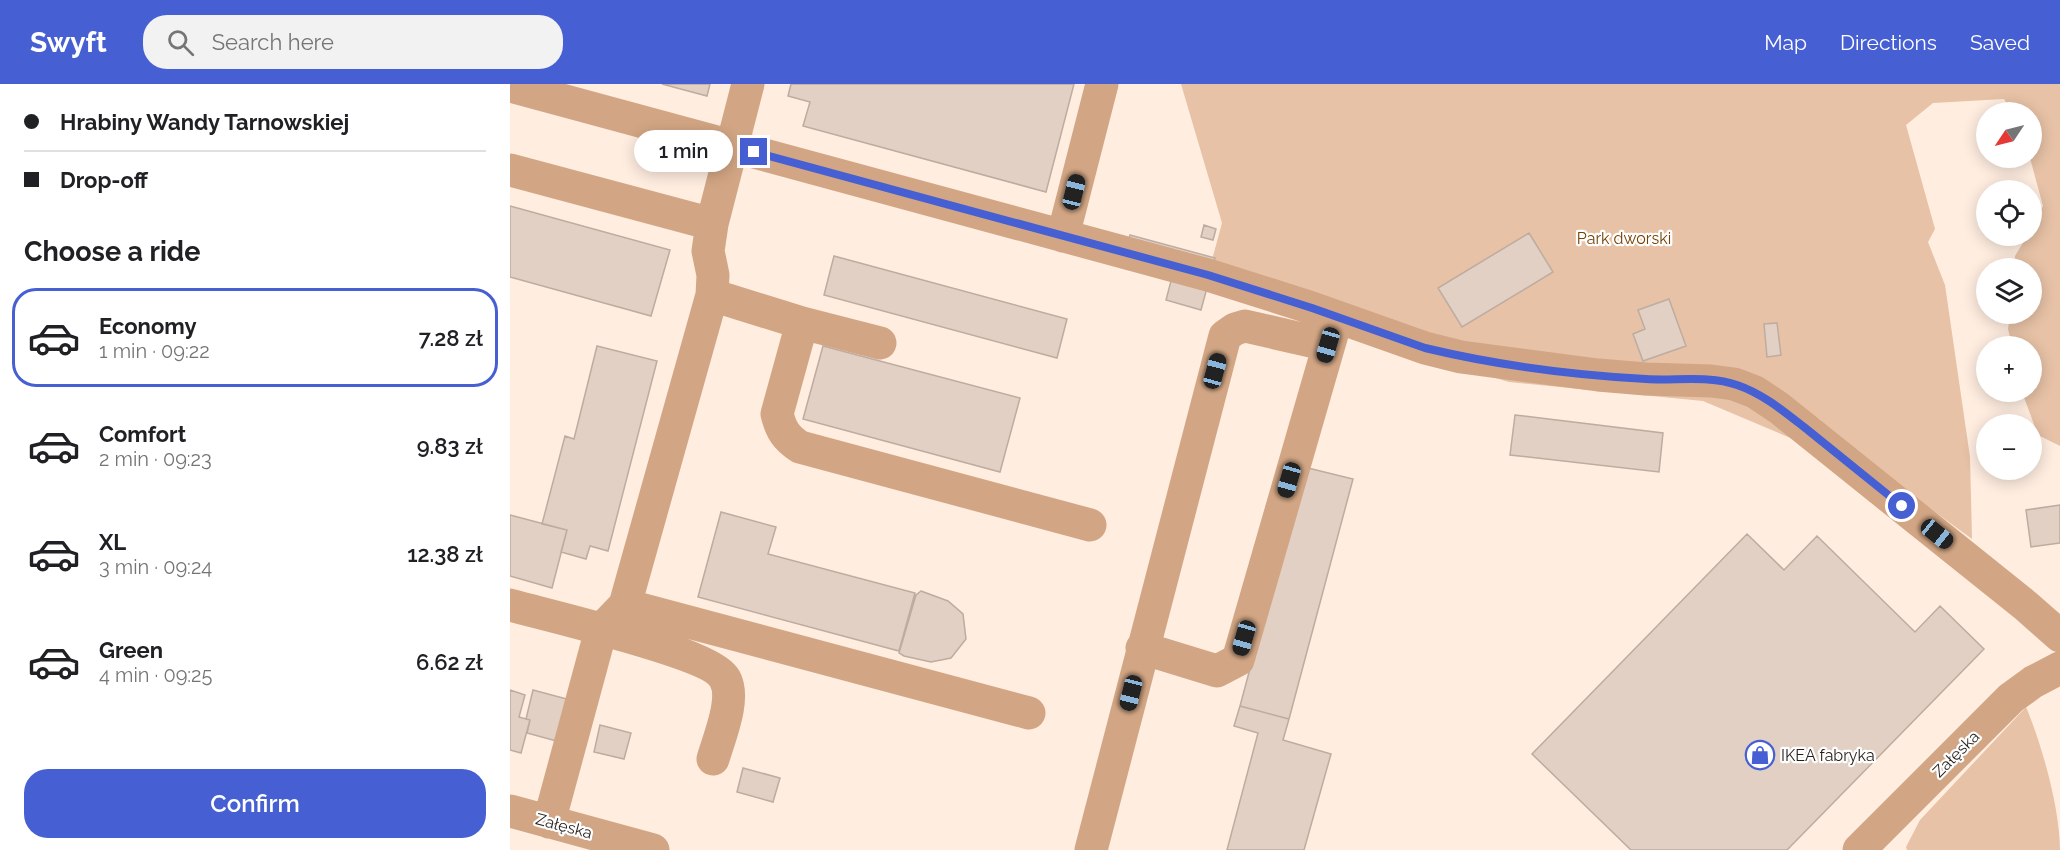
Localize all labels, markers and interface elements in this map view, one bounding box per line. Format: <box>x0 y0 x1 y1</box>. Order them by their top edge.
search box <box>143 15 563 69</box>
text: Swyft <box>30 26 107 59</box>
icon: search <box>164 26 197 59</box>
text: Search here <box>212 29 334 55</box>
text: Map <box>1764 30 1807 55</box>
text: Directions <box>1840 30 1937 55</box>
text: Saved <box>1970 30 2030 55</box>
north arrow <box>1976 102 2042 168</box>
map controls <box>1976 102 2042 480</box>
text: Hrabiny Wandy Tarnowskiej <box>60 109 349 135</box>
callout: 1 min <box>634 131 733 173</box>
route end <box>740 138 767 165</box>
text: 1 min <box>659 139 708 163</box>
text: Drop-off <box>60 167 148 193</box>
car <box>1061 172 1087 212</box>
button: locate <box>1976 180 2042 246</box>
park label: Park dworski <box>1577 229 1671 248</box>
text: Choose a ride <box>24 236 200 267</box>
button: layers <box>1976 258 2042 324</box>
icon: car <box>27 311 81 365</box>
text: Economy <box>99 313 197 339</box>
text: 7.28 zł <box>419 325 483 351</box>
car <box>1314 325 1342 365</box>
button: + <box>1976 336 2042 402</box>
text: 1 min · 09:22 <box>99 339 210 363</box>
car <box>1202 351 1228 391</box>
button: − <box>1976 414 2042 480</box>
icon: car <box>27 419 81 473</box>
text: Comfort <box>99 421 186 447</box>
text: 9.83 zł <box>417 433 483 459</box>
text: 2 min · 09:23 <box>99 447 212 471</box>
car <box>1275 460 1303 500</box>
route start <box>1888 492 1915 519</box>
car <box>1917 516 1957 552</box>
icon: car <box>27 527 81 581</box>
text: XL <box>99 529 126 555</box>
text: 12.38 zł <box>407 541 483 567</box>
text: 3 min · 09:24 <box>99 555 212 579</box>
car <box>1230 618 1258 658</box>
icon: car <box>27 635 81 689</box>
text: Green <box>99 637 163 663</box>
text: 6.62 zł <box>416 649 483 675</box>
text: 4 min · 09:25 <box>99 663 212 687</box>
car <box>1118 673 1144 713</box>
street label: Załęska <box>1929 727 1983 781</box>
shop icon: IKEA fabryka <box>1744 739 1776 771</box>
place label: IKEA fabryka <box>1781 746 1875 765</box>
button: Confirm <box>24 769 486 838</box>
street label: Załęska <box>534 809 594 843</box>

